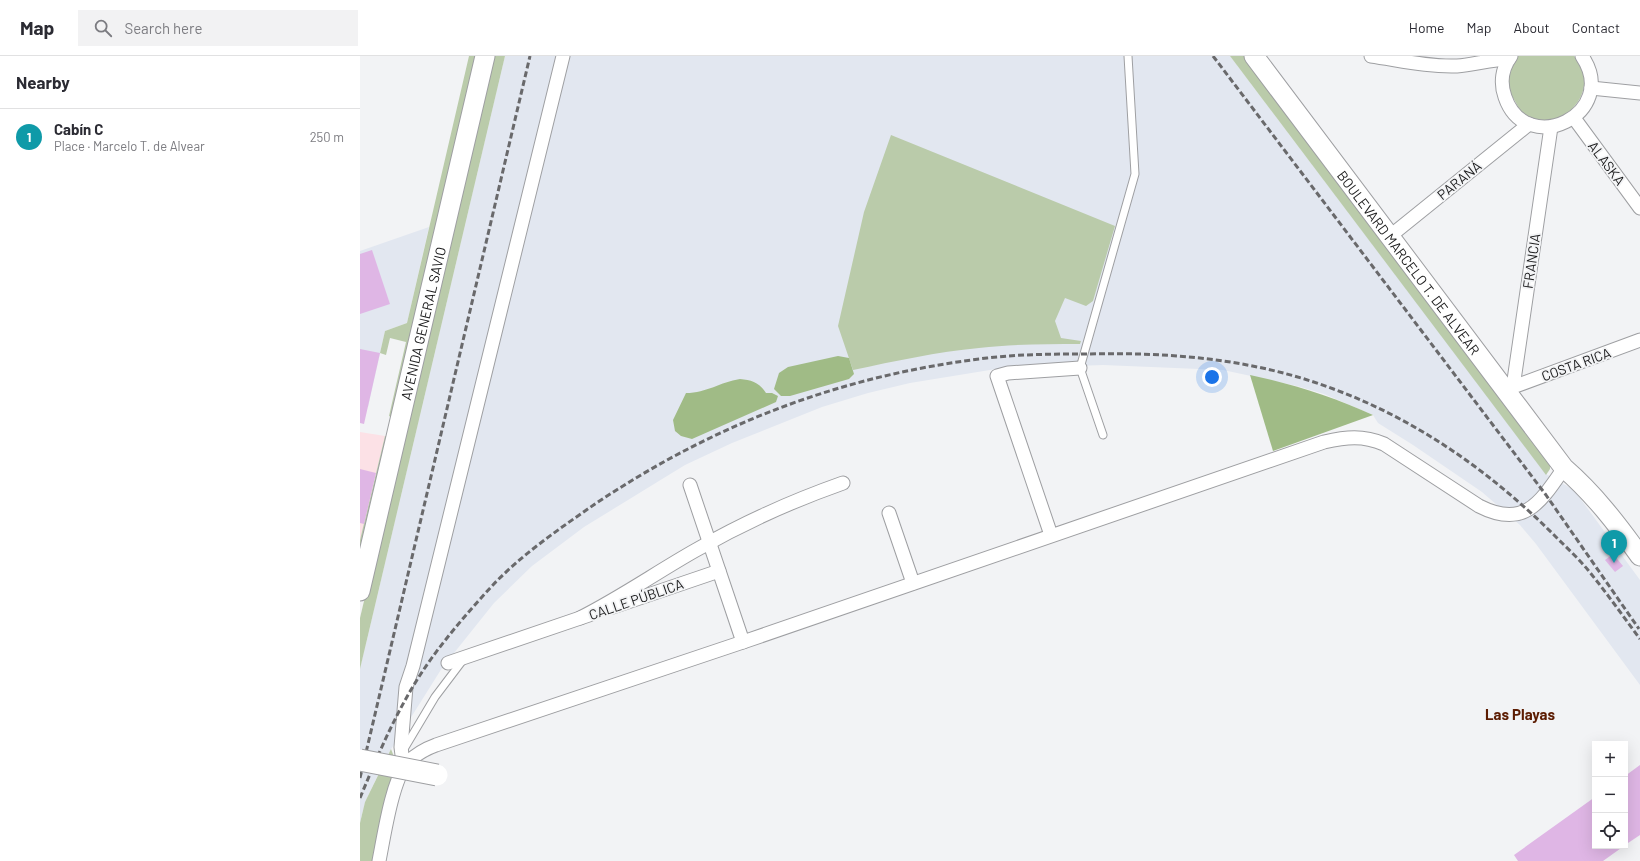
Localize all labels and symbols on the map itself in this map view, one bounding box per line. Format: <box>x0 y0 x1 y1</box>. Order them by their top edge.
street label: ALASKA <box>1585 138 1629 189</box>
street label: PARANÁ <box>1433 157 1485 203</box>
street label: BOULEVARD MARCELO T. DE ALVEAR <box>1334 167 1484 358</box>
street label: FRANCIA <box>1519 232 1543 290</box>
street label: AVENIDA GENERAL SAVIO <box>396 245 449 402</box>
street label: COSTA RICA <box>1539 343 1614 384</box>
your location <box>1202 367 1222 387</box>
pin: 1 <box>1601 530 1627 563</box>
street label: CALLE PÚBLICA <box>586 575 686 623</box>
district label: Las Playas <box>1485 705 1555 723</box>

